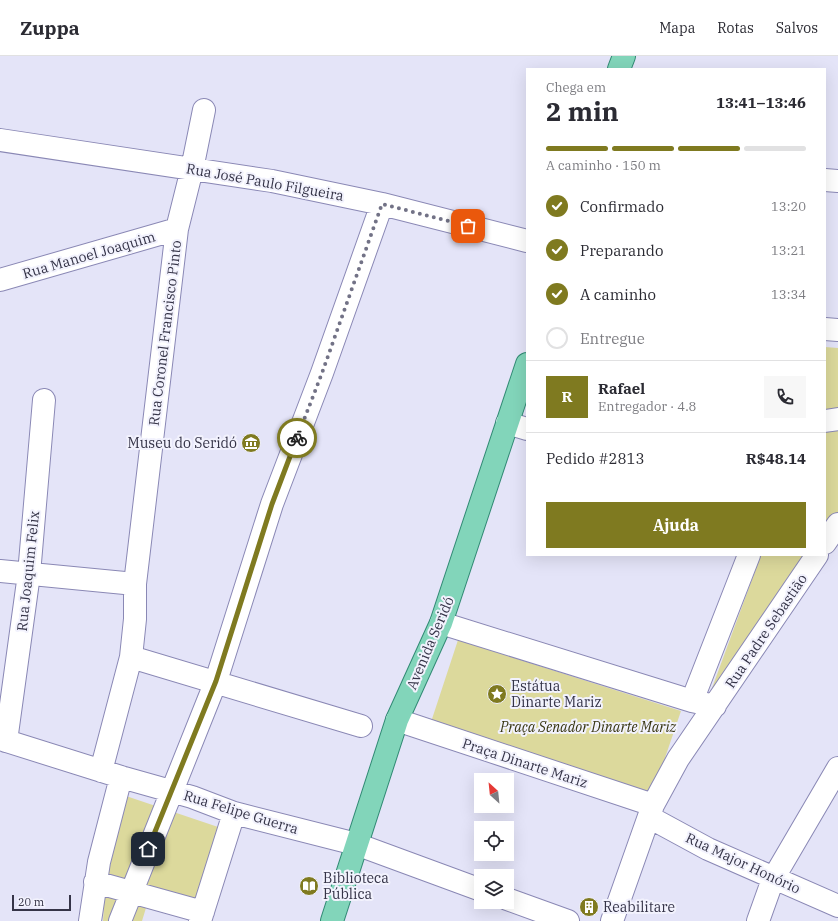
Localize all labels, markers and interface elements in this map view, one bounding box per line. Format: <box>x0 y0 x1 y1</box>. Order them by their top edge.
text: Zuppa <box>20 16 80 40</box>
text: Mapa <box>659 19 695 37</box>
text: Rotas <box>717 19 754 37</box>
text: Salvos <box>776 19 818 37</box>
text: Chega em <box>546 79 606 96</box>
text: 13:41–13:46 <box>716 93 806 112</box>
text: 2 min <box>546 94 619 128</box>
text: A caminho · 150 m <box>546 157 661 174</box>
street label: Rua José Paulo Filgueira <box>185 159 346 205</box>
icon: check <box>546 195 568 217</box>
text: Confirmado <box>580 197 664 216</box>
text: 13:20 <box>771 198 806 215</box>
pin <box>451 209 485 243</box>
icon: bag <box>457 215 479 237</box>
street label: Rua Manoel Joaquim <box>20 227 158 283</box>
street label: Rua Coronel Francisco Pinto <box>145 239 185 427</box>
icon: check <box>546 239 568 261</box>
text: Preparando <box>580 241 663 260</box>
text: 13:21 <box>771 242 806 259</box>
icon: check <box>546 283 568 305</box>
text: A caminho <box>580 285 656 304</box>
text: 13:34 <box>771 286 806 303</box>
text: Entregue <box>580 329 645 348</box>
button: phone <box>764 376 806 418</box>
text: Rafael <box>598 379 645 398</box>
text: R <box>561 387 573 406</box>
text: Entregador · 4.8 <box>598 398 696 415</box>
courier <box>277 418 317 458</box>
icon: bike <box>286 427 308 449</box>
museum icon: Museu do Seridó <box>240 432 262 454</box>
place label: Museu do Seridó <box>127 434 237 452</box>
text: Pedido #2813 <box>546 449 645 468</box>
text: R$48.14 <box>746 449 806 468</box>
button: Ajuda <box>546 502 806 548</box>
street label: Rua Joaquim Felix <box>13 510 43 632</box>
street label: Rua Padre Sebastião <box>721 570 811 692</box>
street label: Avenida Seridó <box>402 594 458 692</box>
place label: Estátua Dinarte Mariz <box>511 677 602 711</box>
place icon: Estátua Dinarte Mariz <box>486 683 508 705</box>
park label: Praça Senador Dinarte Mariz <box>499 718 677 736</box>
street label: Praça Dinarte Mariz <box>460 734 590 792</box>
north arrow <box>474 773 514 813</box>
map controls <box>474 773 514 909</box>
street label: Rua Felipe Guerra <box>181 786 301 838</box>
button: locate <box>474 821 514 861</box>
street label: Rua Major Honório <box>683 829 803 898</box>
pin <box>131 832 165 866</box>
icon: home <box>137 838 159 860</box>
place label: Biblioteca Pública <box>323 869 389 903</box>
button: layers <box>474 869 514 909</box>
library icon: Biblioteca Pública <box>298 875 320 897</box>
scale bar <box>12 893 71 912</box>
text: 20 m <box>18 895 44 909</box>
building icon: Reabilitare <box>578 896 600 918</box>
place label: Reabilitare <box>603 898 675 916</box>

